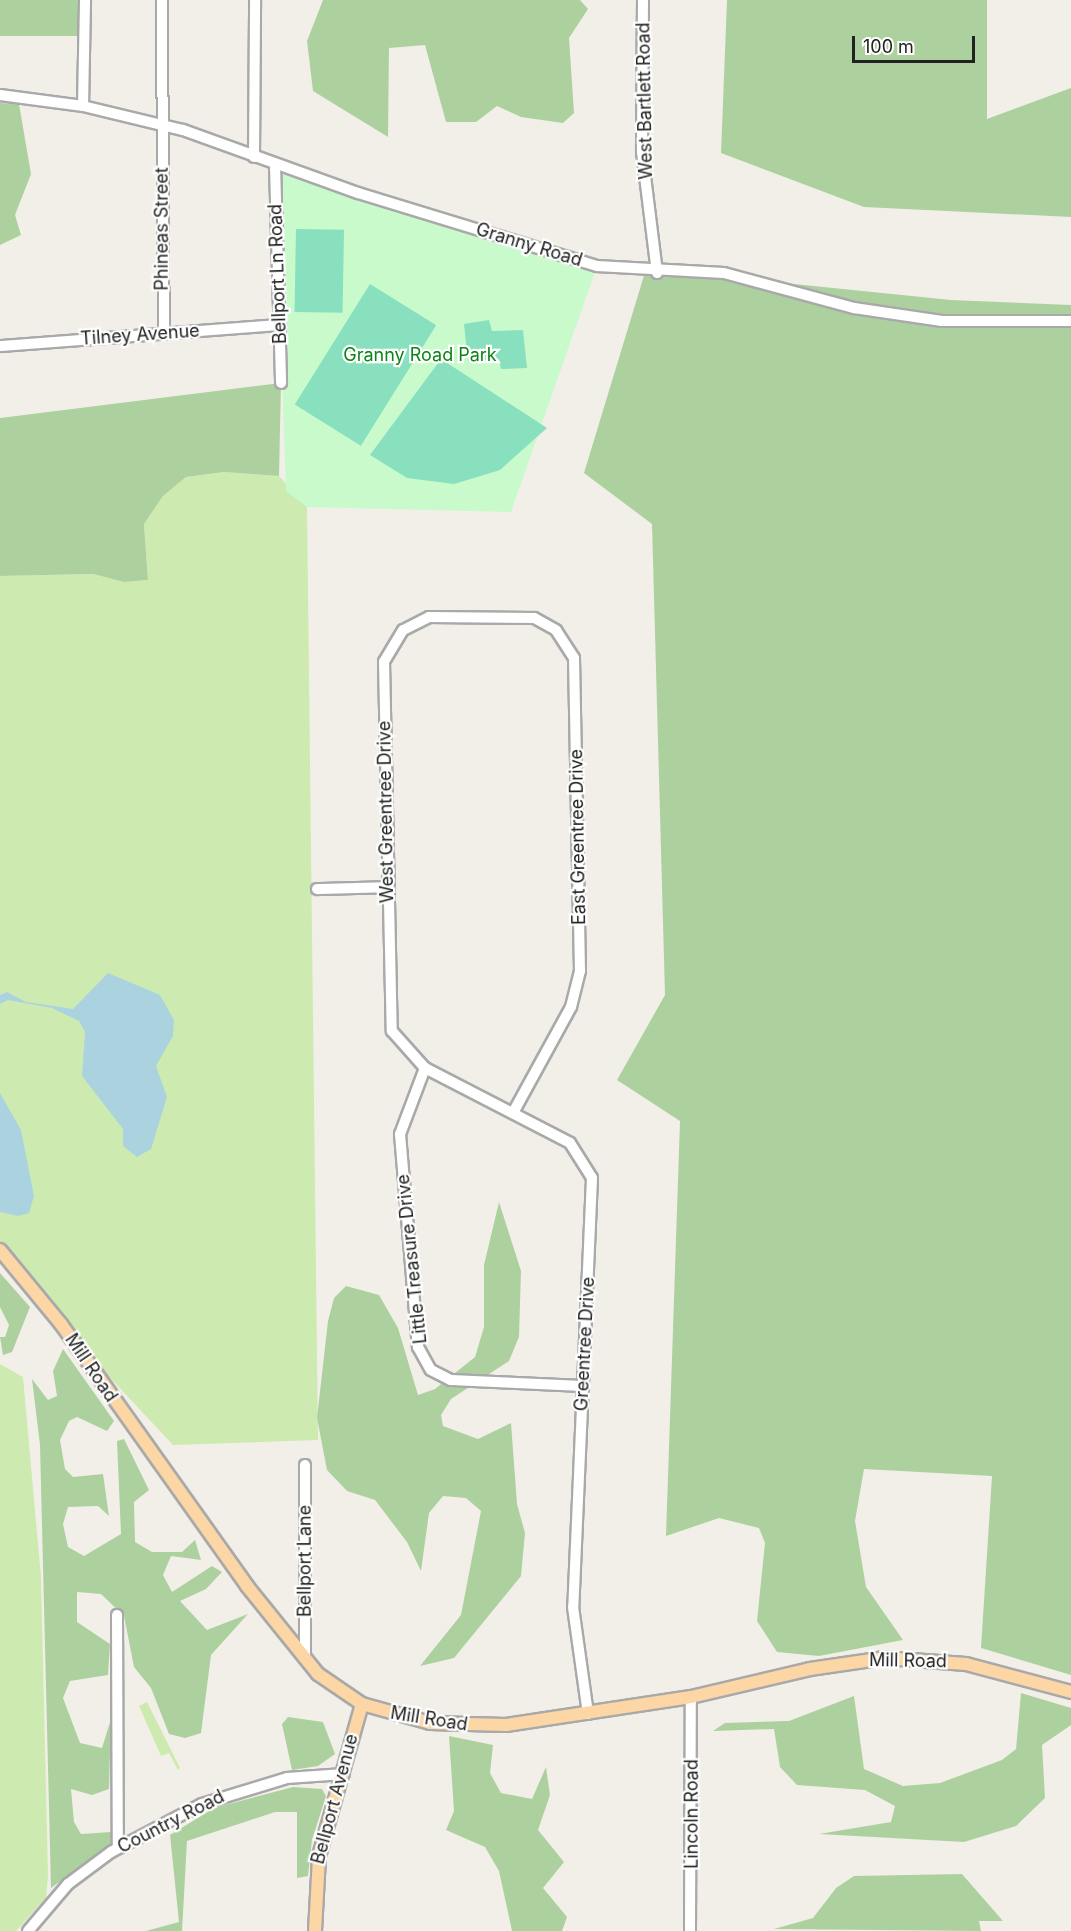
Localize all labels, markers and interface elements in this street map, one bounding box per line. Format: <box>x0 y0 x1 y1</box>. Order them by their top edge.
street label: West Bartlett Road <box>633 22 657 180</box>
scale bar <box>855 24 978 62</box>
text: 100 m <box>863 36 914 57</box>
street label: Phineas Street <box>151 167 173 291</box>
street label: Bellport Ln Road <box>265 204 291 344</box>
street label: Granny Road <box>473 219 585 271</box>
street label: Tilney Avenue <box>80 320 200 350</box>
park label: Granny Road Park <box>343 344 497 366</box>
street label: West Greentree Drive <box>374 721 398 903</box>
street label: East Greentree Drive <box>566 749 590 925</box>
street label: Little Treasure Drive <box>392 1173 432 1345</box>
street label: Greentree Drive <box>571 1276 599 1412</box>
street label: Mill Road <box>60 1330 122 1406</box>
street label: Bellport Lane <box>294 1505 316 1617</box>
street label: Mill Road <box>869 1650 947 1672</box>
street label: Mill Road <box>389 1702 469 1736</box>
street label: Bellport Avenue <box>307 1731 363 1867</box>
street label: Lincoln Road <box>681 1759 703 1869</box>
street label: Country Road <box>114 1786 228 1858</box>

